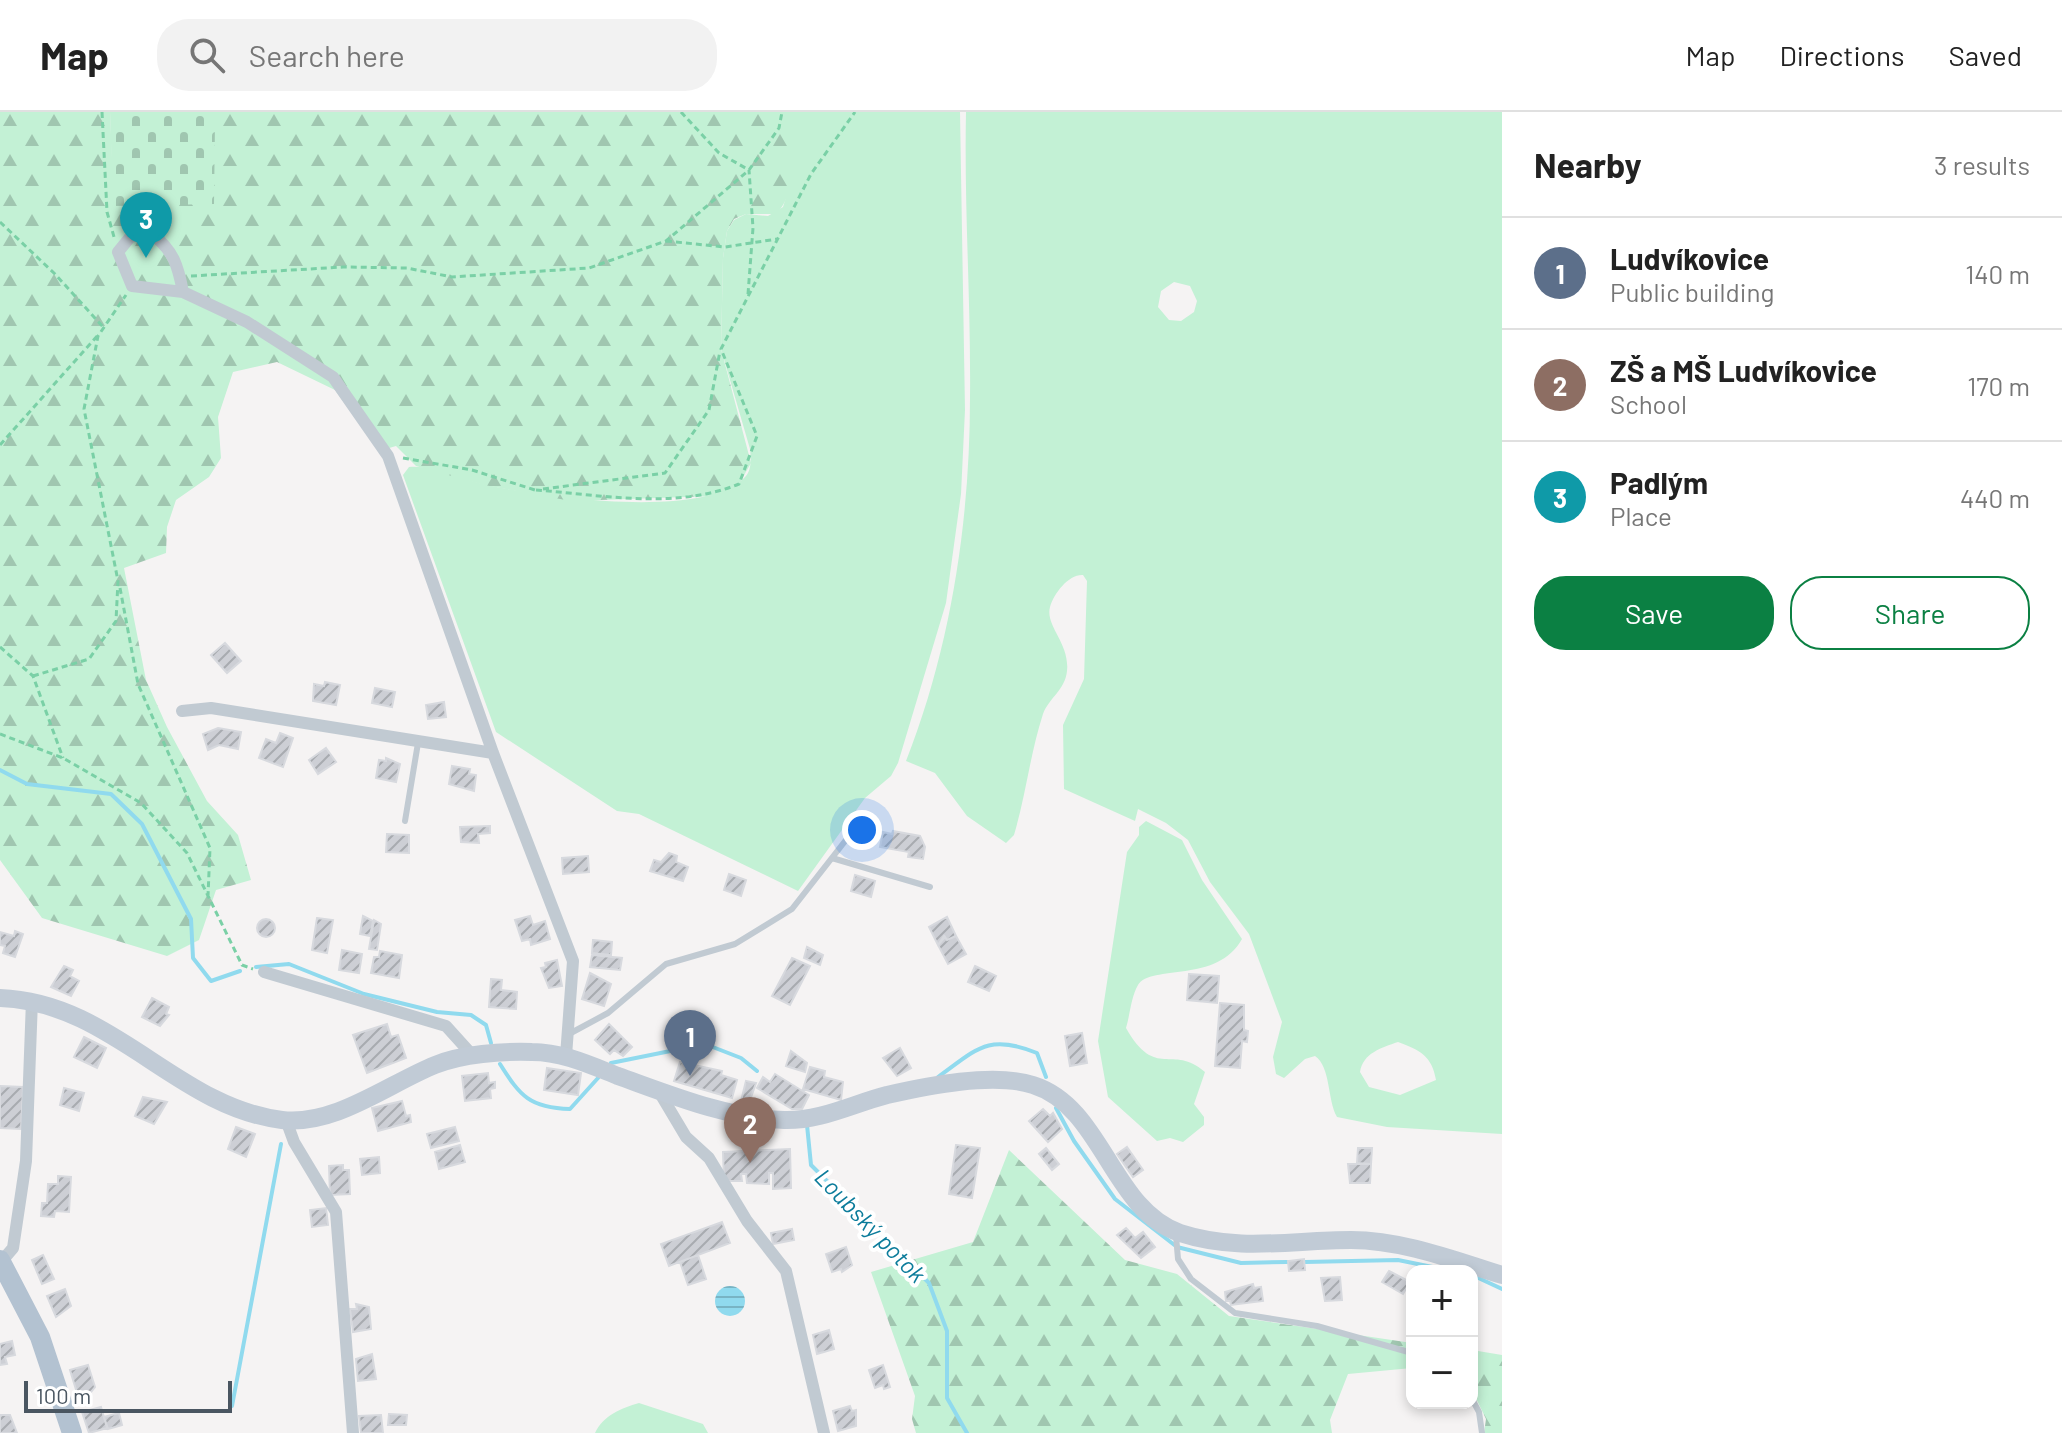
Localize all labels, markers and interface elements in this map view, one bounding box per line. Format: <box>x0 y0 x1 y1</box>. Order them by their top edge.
search box <box>157 19 717 91</box>
text: Map <box>40 32 109 78</box>
icon: search <box>185 33 229 77</box>
text: Search here <box>249 37 405 73</box>
text: Map <box>1686 38 1735 72</box>
text: Directions <box>1779 38 1905 72</box>
text: Saved <box>1949 38 2022 72</box>
text: Nearby <box>1534 144 1642 185</box>
text: 3 results <box>1934 149 2030 180</box>
pin: 3 <box>120 192 172 258</box>
text: Ludvíkovice <box>1610 240 1769 276</box>
text: 1 <box>1555 258 1565 289</box>
text: 140 m <box>1965 258 2030 289</box>
text: Public building <box>1610 276 1774 307</box>
text: ZŠ a MŠ Ludvíkovice <box>1610 352 1877 388</box>
text: 2 <box>1553 370 1567 401</box>
text: 170 m <box>1967 370 2030 401</box>
text: School <box>1610 388 1687 419</box>
text: Padlým <box>1610 464 1708 500</box>
text: 3 <box>1553 482 1567 513</box>
text: 440 m <box>1960 482 2030 513</box>
text: Place <box>1610 500 1672 531</box>
button: Save <box>1534 576 1774 650</box>
button: Share <box>1790 576 2030 650</box>
your location <box>842 810 882 850</box>
pin: 1 <box>664 1010 716 1076</box>
pin: 2 <box>724 1097 776 1163</box>
water label: Loubský potok <box>809 1162 933 1288</box>
map controls <box>1406 1265 1478 1409</box>
button: + <box>1406 1265 1478 1337</box>
button: − <box>1406 1337 1478 1409</box>
scale bar <box>24 1377 232 1413</box>
text: 100 m <box>36 1382 91 1408</box>

